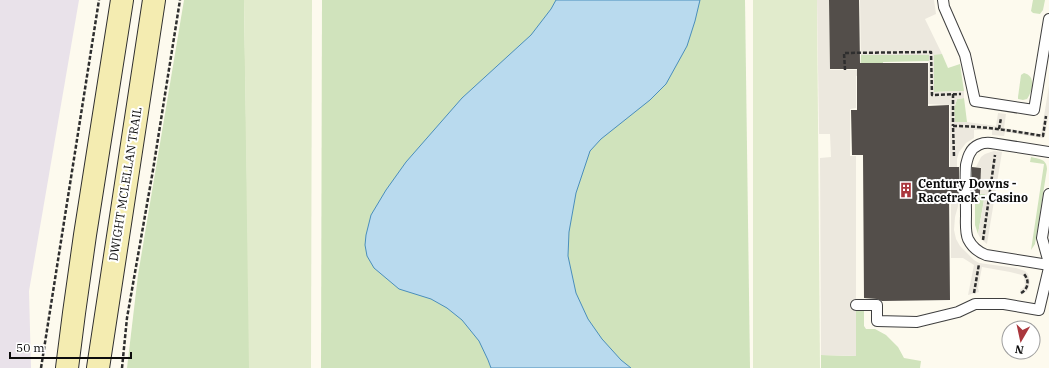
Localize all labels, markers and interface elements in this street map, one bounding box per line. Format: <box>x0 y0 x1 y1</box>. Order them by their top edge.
street label: DWIGHT MCLELLAN TRAIL <box>105 106 145 262</box>
place label: Century Downs - Racetrack - Casino <box>918 176 1028 205</box>
building icon: Century Downs - Racetrack - Casino <box>897 181 915 199</box>
north arrow <box>1001 320 1041 360</box>
scale bar <box>10 334 131 360</box>
text: 50 m <box>16 340 45 355</box>
text: N <box>1014 342 1025 357</box>

